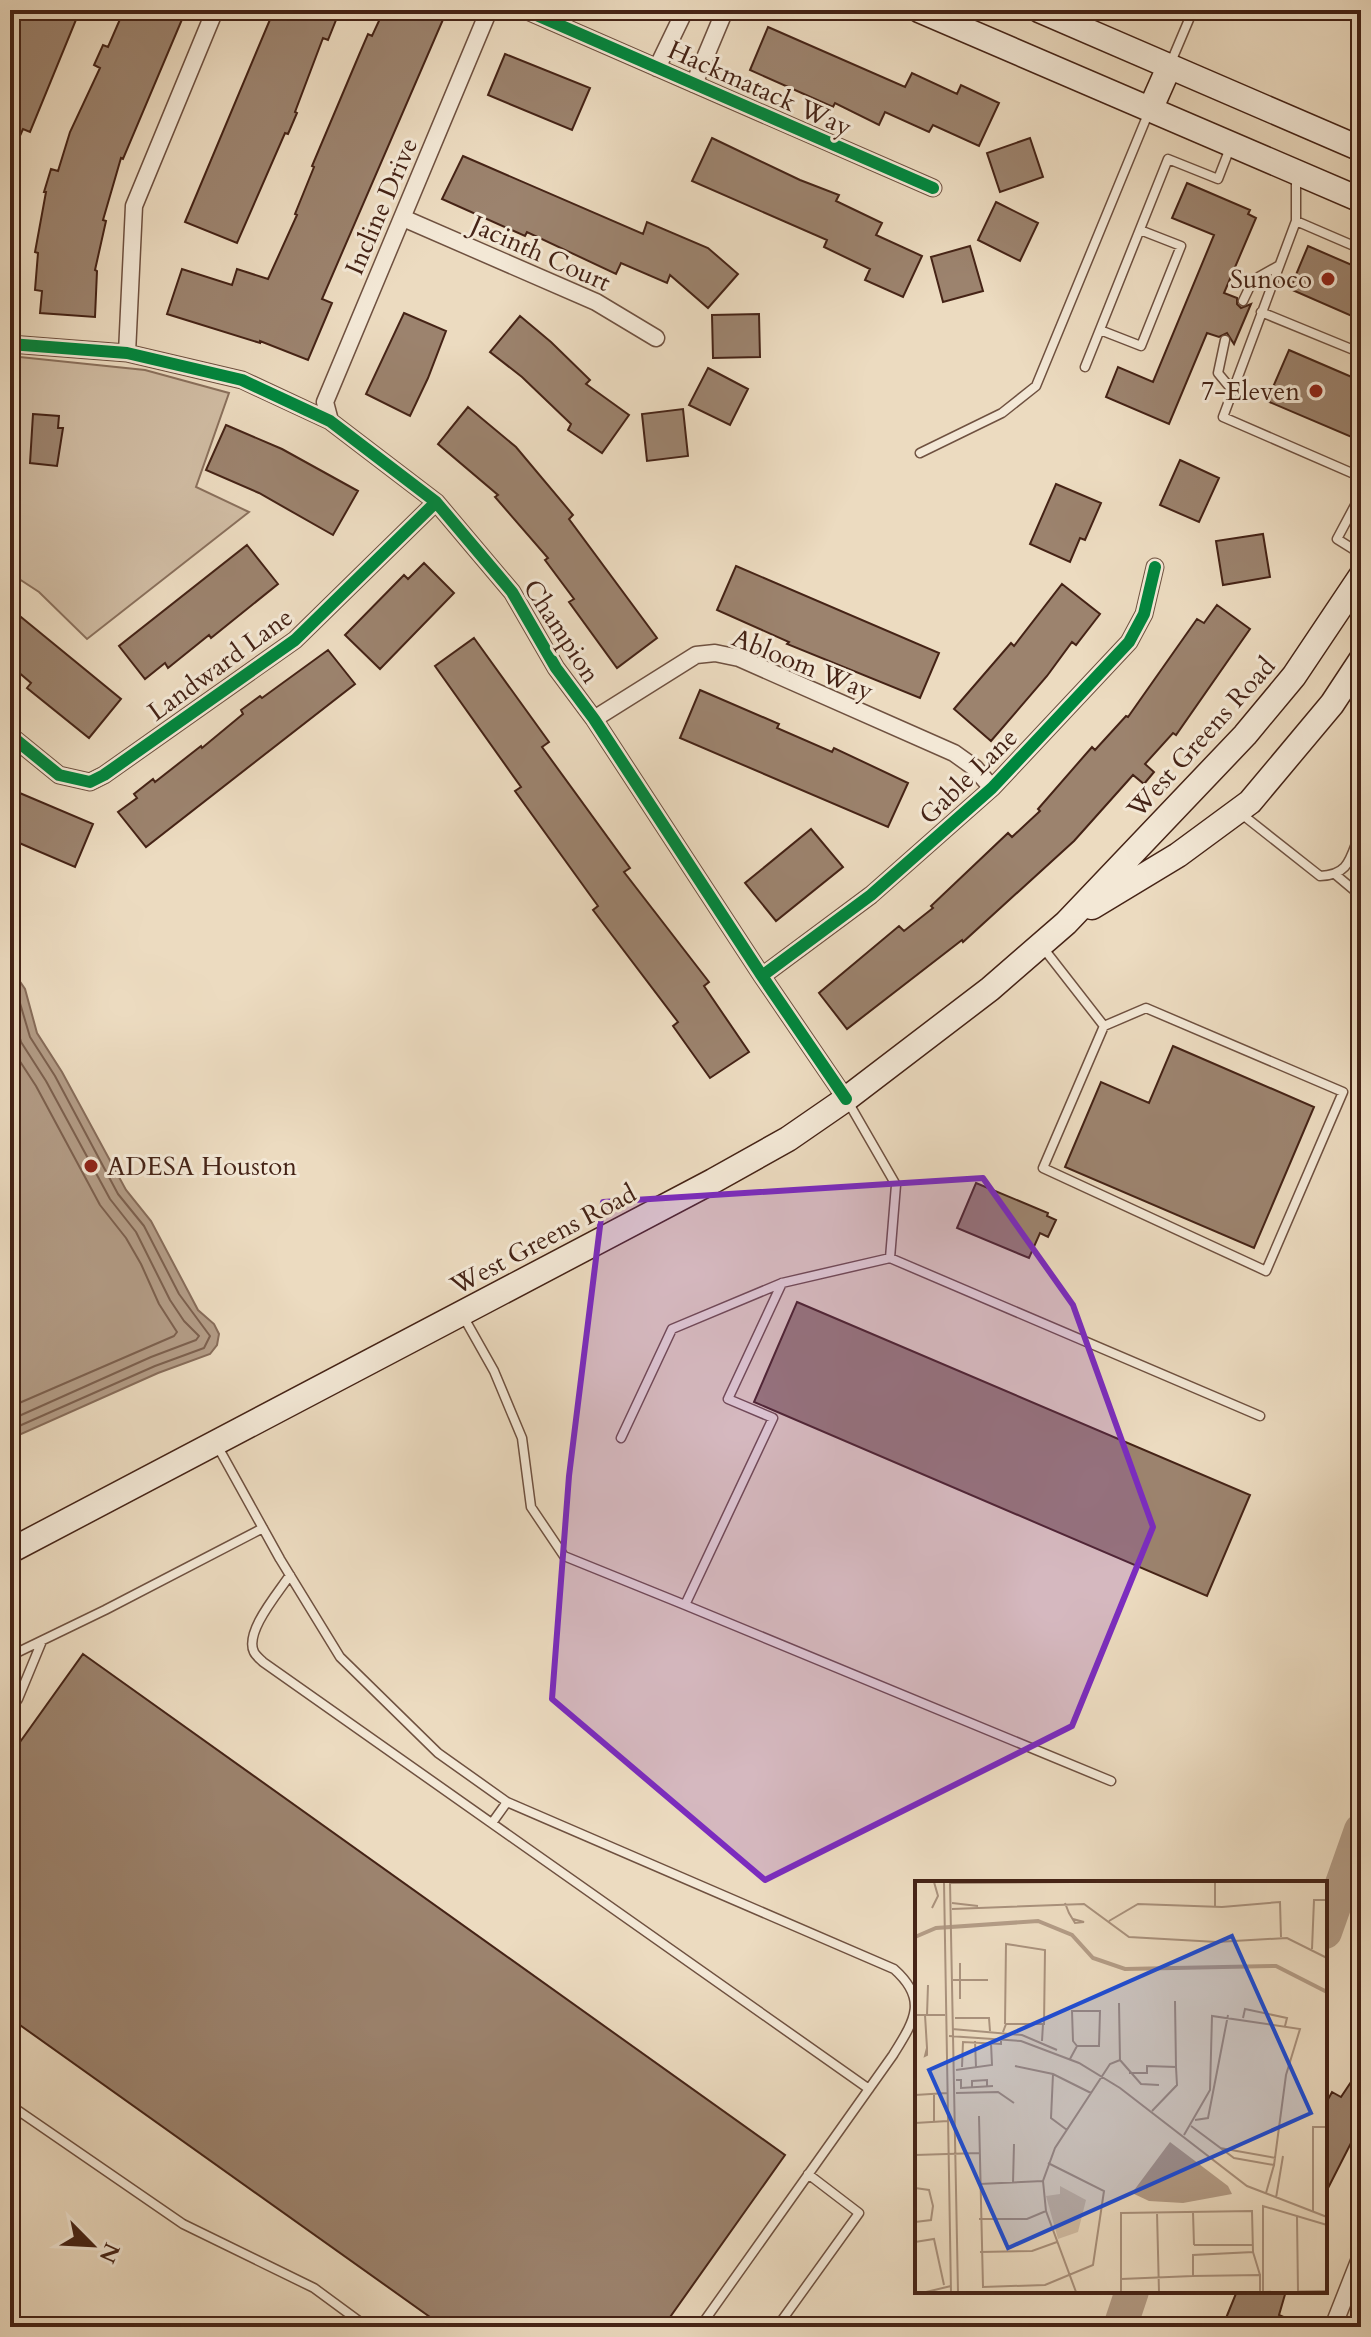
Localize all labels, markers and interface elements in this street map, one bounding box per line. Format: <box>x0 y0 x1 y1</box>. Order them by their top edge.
street label: Hackmatack Way <box>662 32 858 145</box>
street label: Incline Drive <box>337 132 426 280</box>
street label: Jacinth Court <box>462 205 616 300</box>
place label: Sunoco <box>1230 262 1312 297</box>
marker: Sunoco <box>1319 270 1337 288</box>
place label: 7-Eleven <box>1201 374 1300 409</box>
marker: 7-Eleven <box>1307 382 1325 400</box>
street label: Champion <box>515 573 608 690</box>
street label: Landward Lane <box>141 600 300 729</box>
street label: Abloom Way <box>727 620 879 709</box>
street label: West Greens Road <box>1119 649 1283 826</box>
street label: Gable Lane <box>911 720 1025 832</box>
place label: ADESA Houston <box>107 1149 297 1184</box>
marker: ADESA Houston <box>82 1157 100 1175</box>
street label: West Greens Road <box>443 1176 642 1304</box>
inset map <box>915 1881 1327 2293</box>
north arrow <box>52 2205 132 2285</box>
text: N <box>92 2238 127 2268</box>

